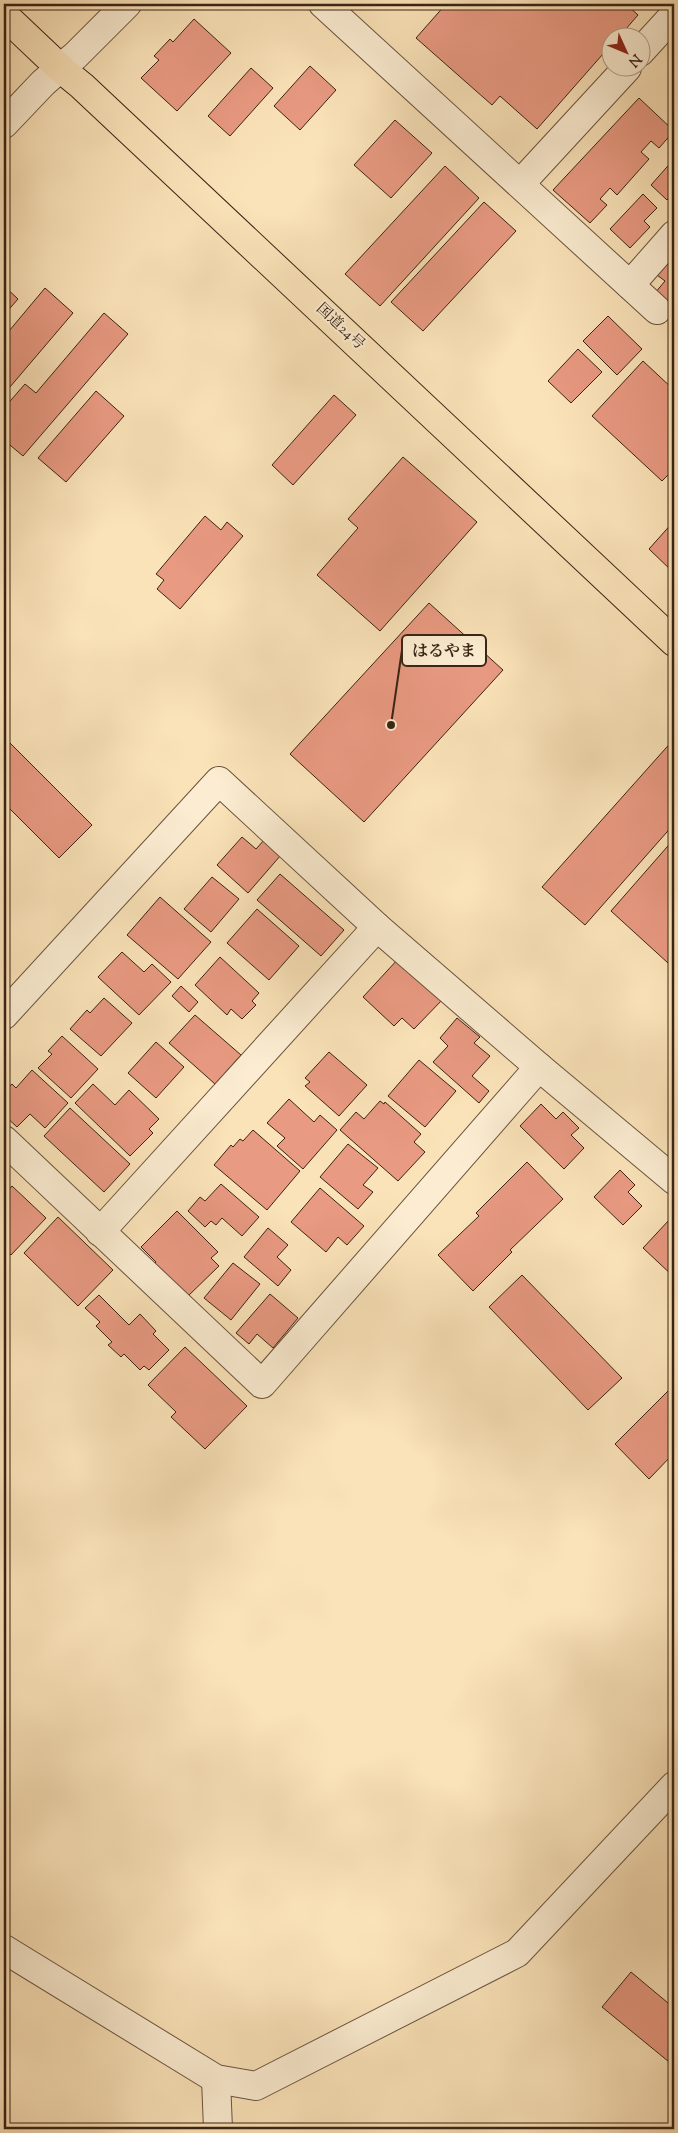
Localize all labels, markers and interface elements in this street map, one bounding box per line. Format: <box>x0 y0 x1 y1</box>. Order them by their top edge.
north arrow <box>600 28 650 78</box>
text: N <box>623 49 645 71</box>
street label: 国道24号 <box>311 299 369 355</box>
callout: はるやま <box>402 635 486 666</box>
text: はるやま <box>412 641 476 664</box>

